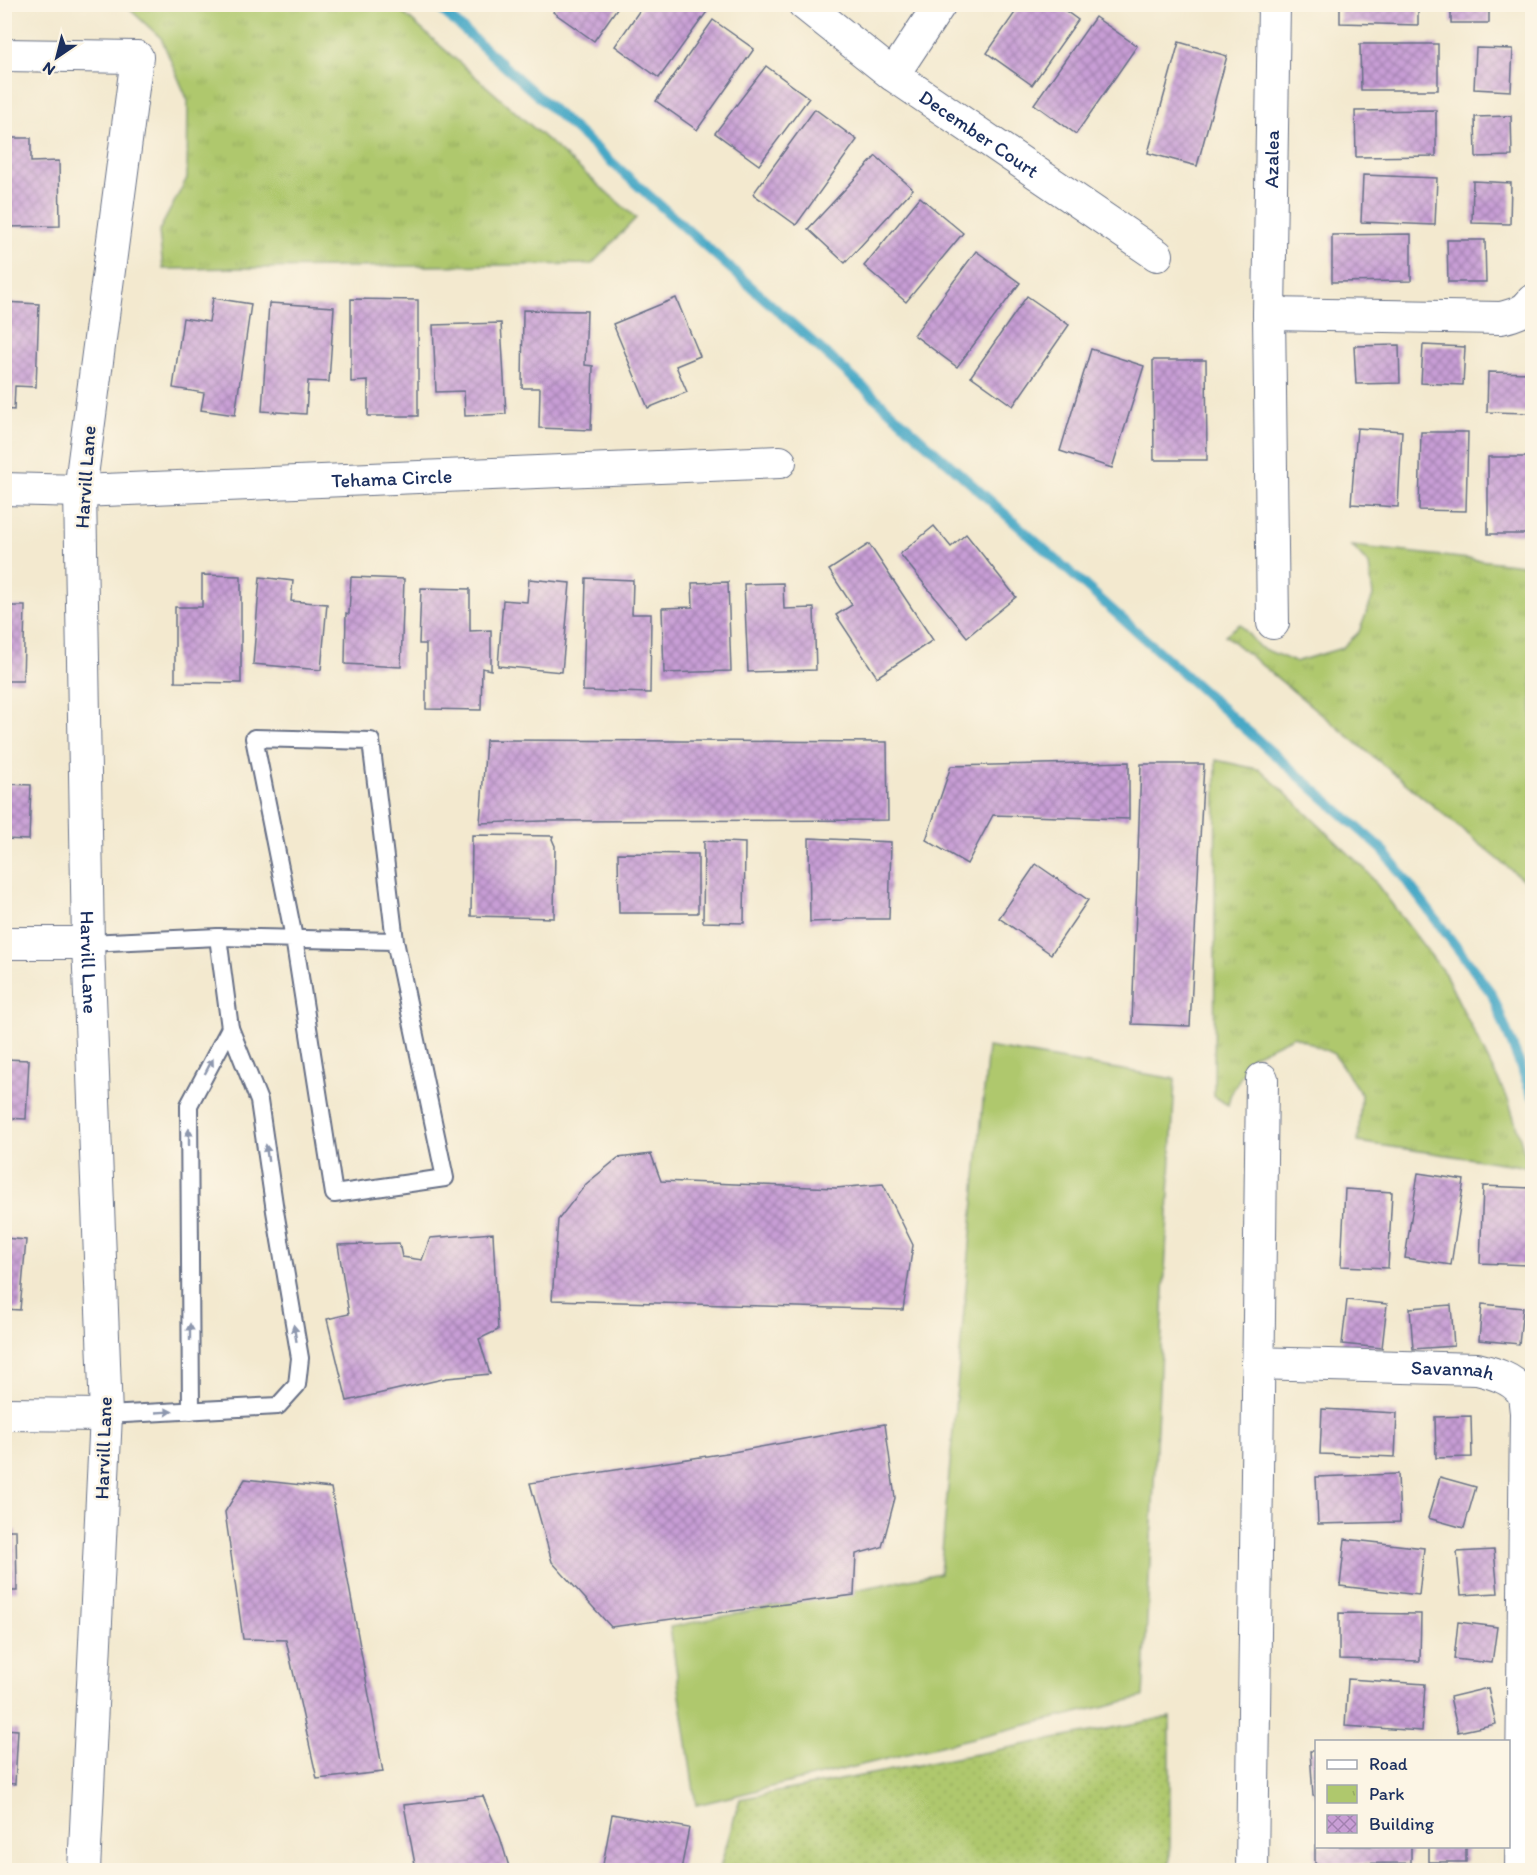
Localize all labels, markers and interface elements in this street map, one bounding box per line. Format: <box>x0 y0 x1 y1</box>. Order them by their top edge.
north arrow <box>27 27 87 87</box>
text: N <box>39 58 59 80</box>
street label: December Court <box>915 84 1043 183</box>
street label: Azalea <box>1259 129 1284 188</box>
street label: Harvill Lane <box>69 425 101 529</box>
street label: Tehama Circle <box>331 464 453 493</box>
street label: Harvill Lane <box>75 910 103 1014</box>
one-way arrow <box>204 1058 214 1075</box>
one-way arrow <box>184 1127 194 1146</box>
one-way arrow <box>262 1143 271 1162</box>
one-way arrow <box>185 1322 195 1341</box>
one-way arrow <box>291 1323 300 1342</box>
street label: Savannah <box>1411 1355 1498 1385</box>
street label: Harvill Lane <box>89 1396 117 1500</box>
one-way arrow <box>155 1408 174 1417</box>
legend <box>1315 1740 1510 1848</box>
text: Road <box>1369 1753 1408 1775</box>
text: Park <box>1369 1783 1404 1805</box>
text: Building <box>1369 1813 1435 1835</box>

